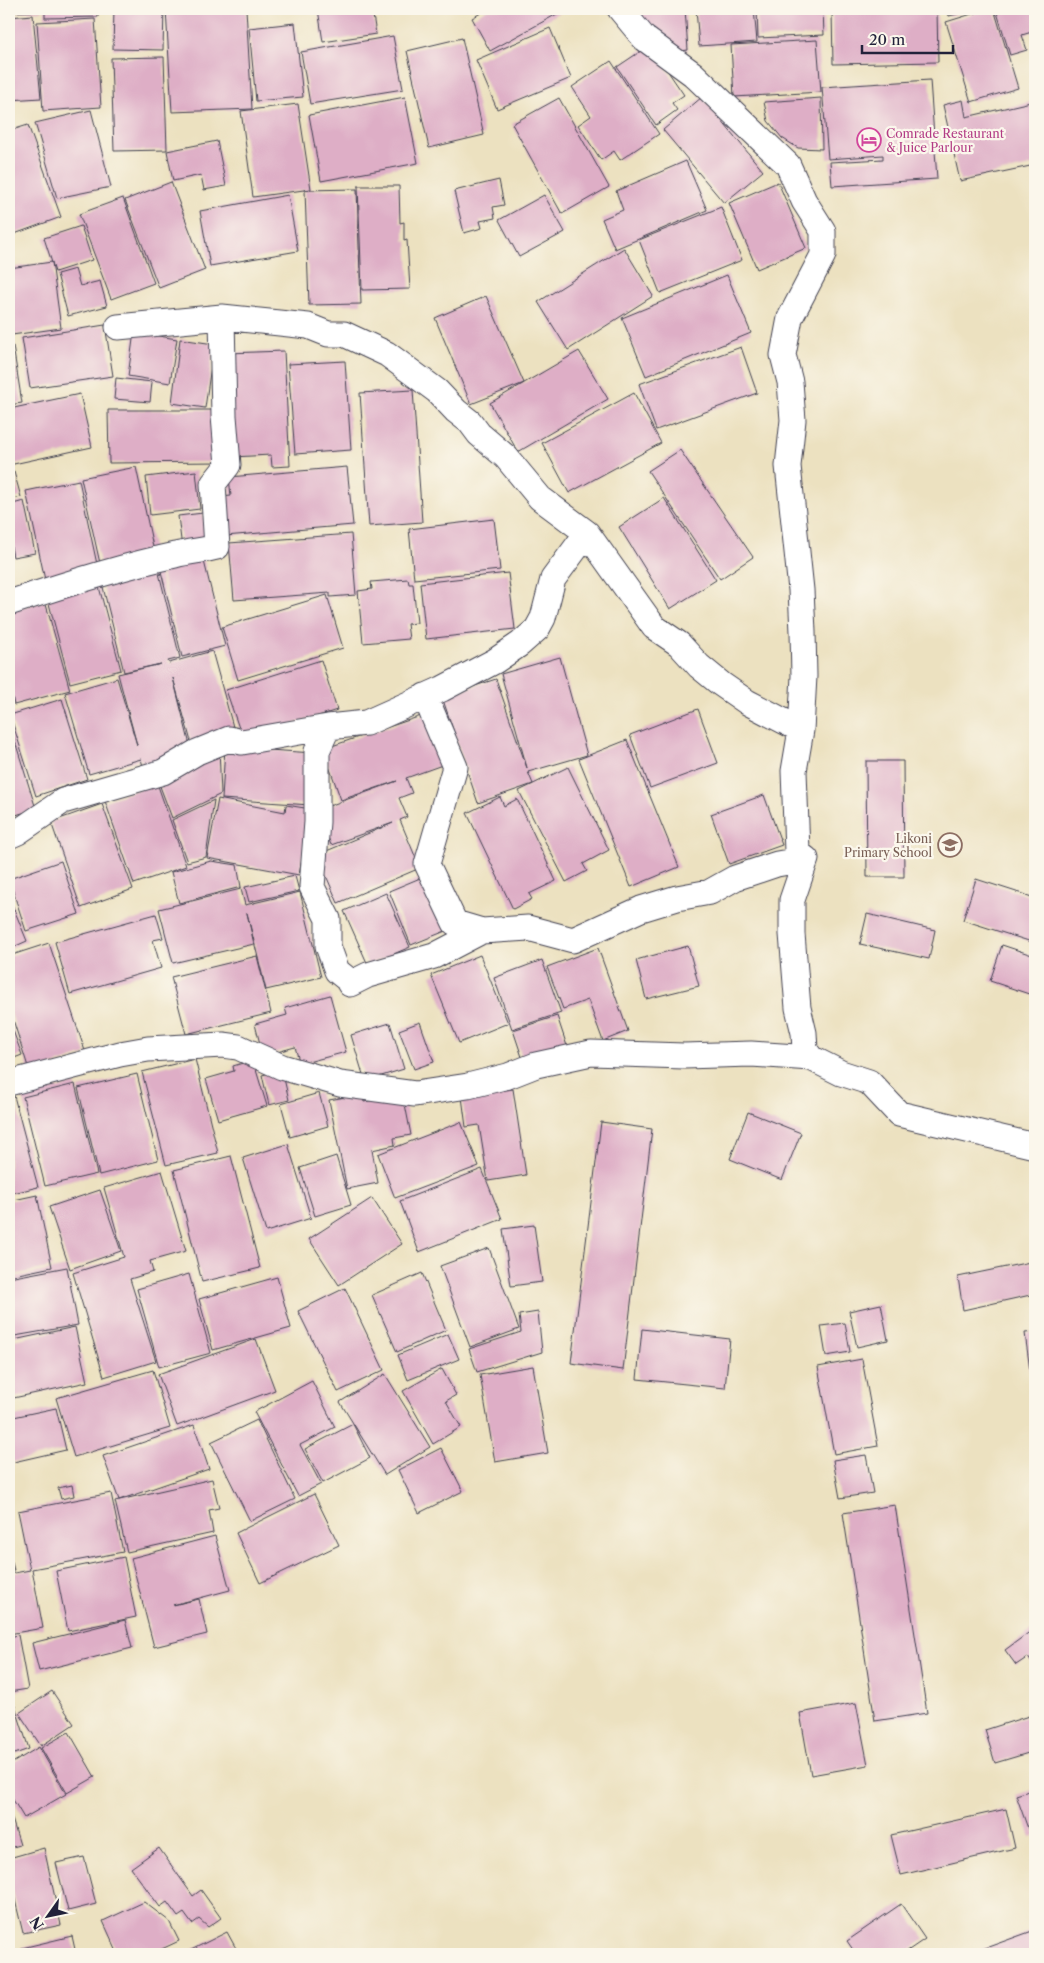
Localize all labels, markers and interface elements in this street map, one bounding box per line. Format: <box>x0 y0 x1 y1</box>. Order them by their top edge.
scale bar <box>862 22 953 54</box>
text: 20 m <box>869 30 905 49</box>
place label: Comrade Restaurant & Juice Parlour <box>886 126 1005 155</box>
hotel icon: Comrade Restaurant & Juice Parlour <box>856 127 882 153</box>
place label: Likoni Primary School <box>844 831 932 860</box>
school or university icon: Likoni Primary School <box>937 832 963 858</box>
north arrow <box>22 1890 72 1940</box>
text: N <box>26 1913 48 1933</box>

